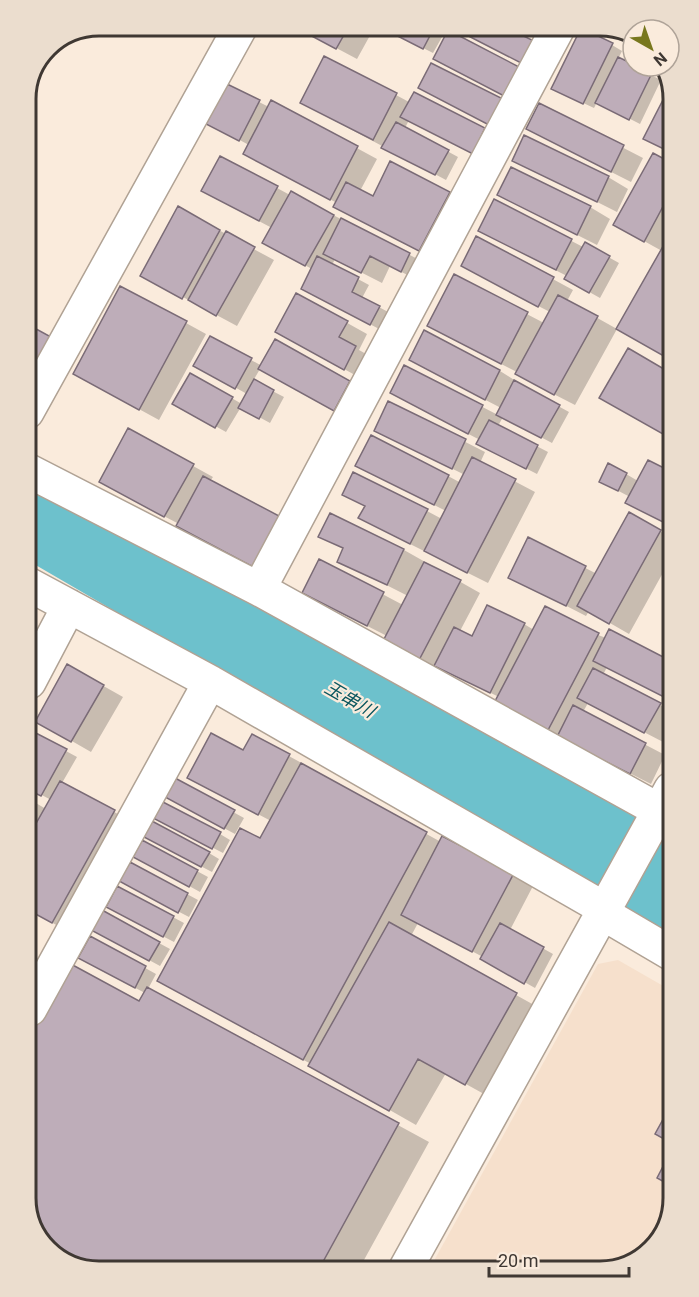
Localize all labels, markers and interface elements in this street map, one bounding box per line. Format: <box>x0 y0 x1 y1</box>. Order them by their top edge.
north arrow <box>621 18 681 78</box>
text: N <box>650 48 671 70</box>
water label: 玉串川 <box>321 676 380 723</box>
scale bar <box>489 1240 628 1278</box>
text: 20 m <box>498 1250 538 1271</box>

